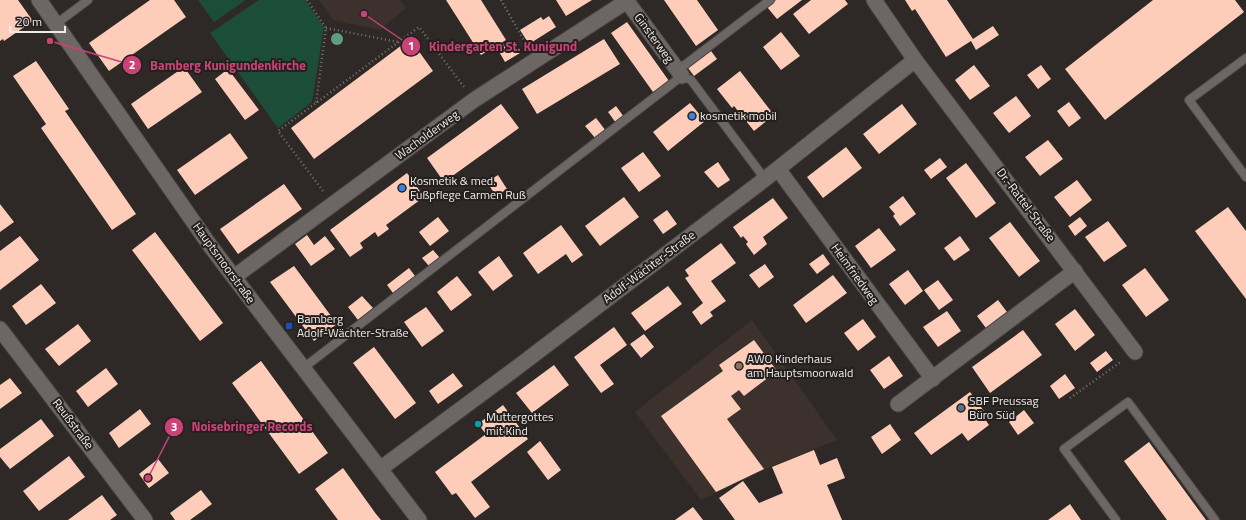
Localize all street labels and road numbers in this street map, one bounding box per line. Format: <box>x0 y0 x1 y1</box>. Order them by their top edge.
street label: Ginsterweg <box>630 9 679 67</box>
street label: Wacholderweg <box>391 105 463 164</box>
street label: Dr.-Rattel-Straße <box>992 164 1060 246</box>
street label: Hauptsmoorstraße <box>188 218 260 307</box>
street label: Adolf-Wächter-Straße <box>598 225 699 308</box>
street label: Heimfriedweg <box>827 239 884 308</box>
street label: Reußstraße <box>48 394 99 453</box>

